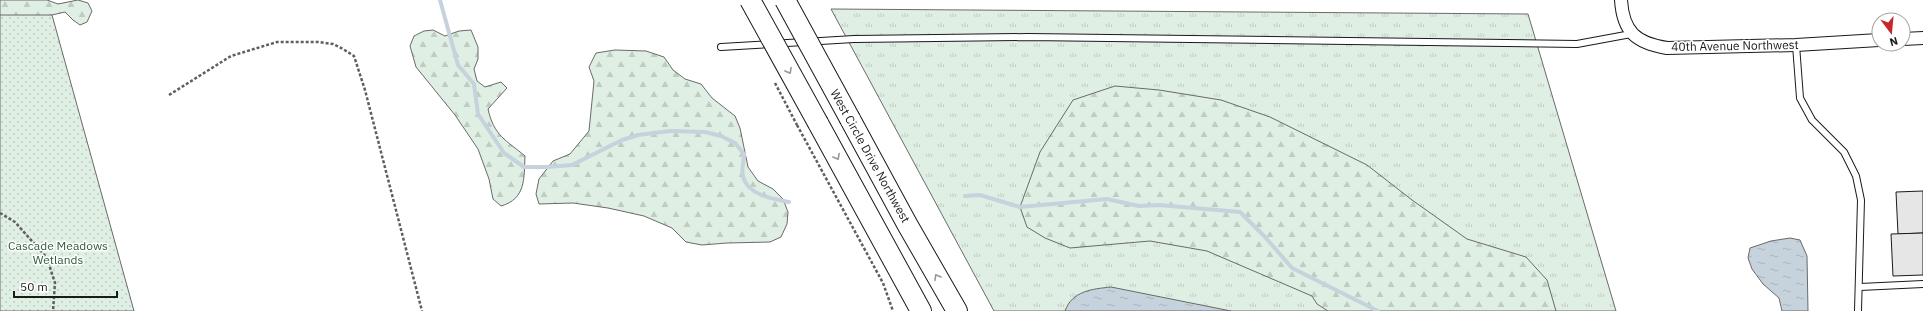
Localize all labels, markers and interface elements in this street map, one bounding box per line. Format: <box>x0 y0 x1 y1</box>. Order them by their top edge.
north arrow <box>1871 12 1911 52</box>
text: N <box>1888 34 1900 49</box>
street label: 40th Avenue Northwest <box>1671 37 1799 54</box>
one-way arrow <box>784 67 791 74</box>
street label: West Circle Drive Northwest <box>827 86 913 225</box>
one-way arrow <box>832 153 839 160</box>
park label: Cascade Meadows Wetlands <box>8 238 108 267</box>
scale bar <box>14 273 117 299</box>
one-way arrow <box>935 274 942 281</box>
text: 50 m <box>20 279 48 294</box>

